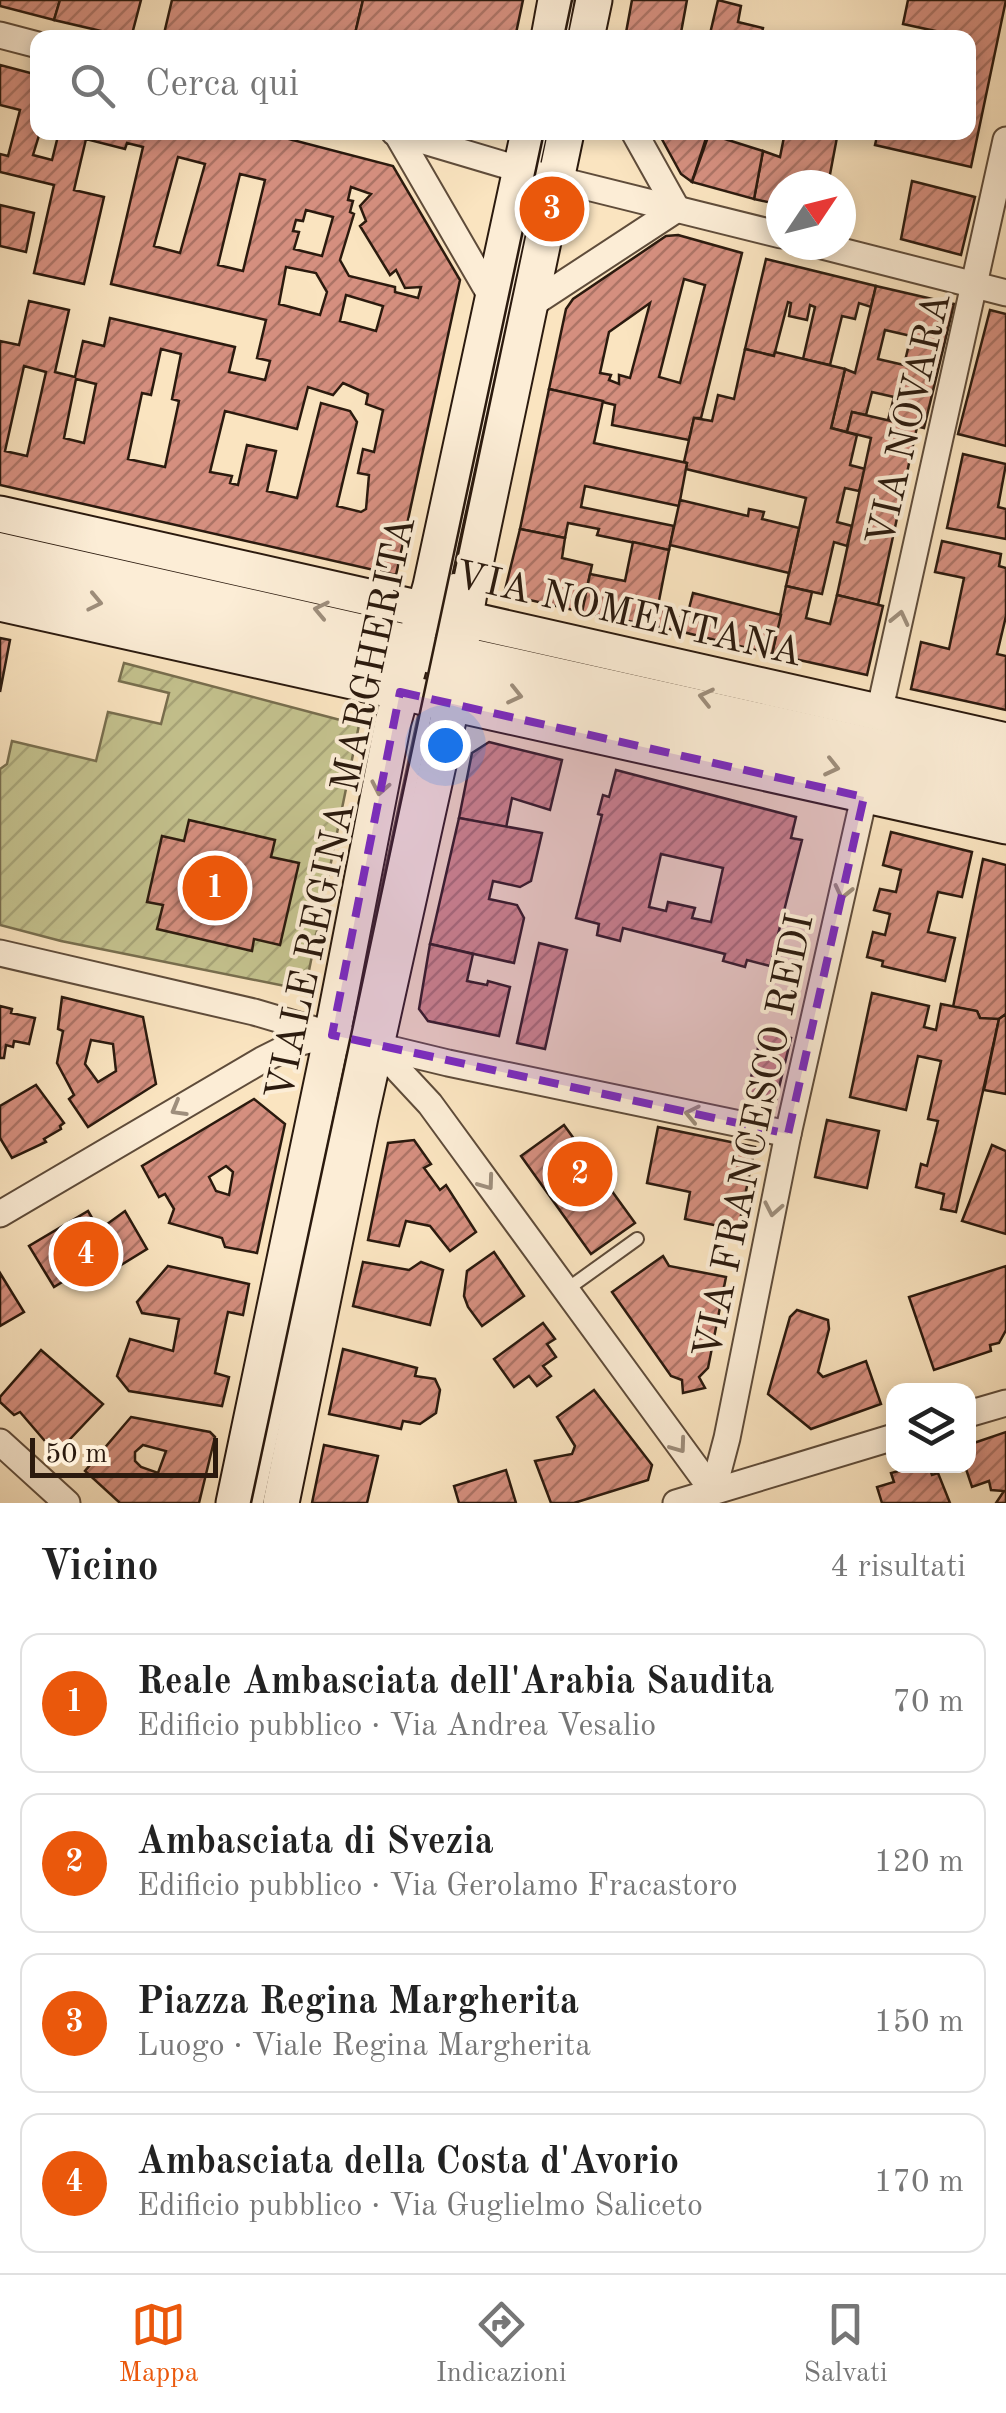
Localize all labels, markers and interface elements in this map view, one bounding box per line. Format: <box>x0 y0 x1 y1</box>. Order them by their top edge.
search box <box>30 30 976 140</box>
icon: search <box>65 58 120 113</box>
text: Cerca qui <box>145 66 299 104</box>
north arrow <box>766 170 856 260</box>
pin: 3 <box>520 172 584 246</box>
street label: VIA NOVARA <box>862 289 960 551</box>
street label: VIALE REGINA MARGHERITA <box>261 513 424 1104</box>
street label: VIA NOMENTANA <box>451 556 806 675</box>
one-way arrow <box>86 590 103 611</box>
one-way arrow <box>313 601 330 622</box>
one-way arrow <box>889 610 910 627</box>
one-way arrow <box>506 684 523 705</box>
one-way arrow <box>698 688 715 709</box>
your location <box>420 720 471 771</box>
one-way arrow <box>823 755 840 776</box>
one-way arrow <box>370 779 391 796</box>
pin: 1 <box>182 850 248 926</box>
one-way arrow <box>834 883 855 900</box>
street label: VIA FRANCESCO REDI <box>689 911 823 1363</box>
one-way arrow <box>171 1097 189 1116</box>
one-way arrow <box>684 1105 701 1126</box>
pin: 2 <box>548 1136 612 1212</box>
one-way arrow <box>476 1172 493 1190</box>
one-way arrow <box>763 1200 784 1217</box>
pin: 4 <box>54 1216 118 1292</box>
map controls <box>886 1383 976 1473</box>
button: layers <box>886 1383 976 1473</box>
scale bar <box>30 1433 218 1478</box>
one-way arrow <box>667 1435 684 1453</box>
text: 50 m <box>45 1441 108 1469</box>
text: Vicino <box>40 1547 159 1589</box>
text: 4 risultati <box>830 1552 966 1584</box>
text: Reale Ambasciata dell'Arabia Saudita <box>137 1664 774 1702</box>
text: 1 <box>65 1687 84 1719</box>
text: 70 m <box>893 1687 964 1719</box>
text: Edificio pubblico · Via Andrea Vesalio <box>137 1711 656 1743</box>
text: Ambasciata di Svezia <box>137 1824 494 1862</box>
text: 2 <box>65 1847 84 1879</box>
text: 120 m <box>874 1847 964 1879</box>
text: Edificio pubblico · Via Gerolamo Fracastoro <box>137 1871 738 1903</box>
text: Piazza Regina Margherita <box>137 1984 579 2022</box>
text: 3 <box>65 2007 84 2039</box>
text: 150 m <box>874 2007 964 2039</box>
text: Luogo · Viale Regina Margherita <box>137 2031 591 2063</box>
text: Ambasciata della Costa d'Avorio <box>137 2144 679 2182</box>
text: 4 <box>65 2167 84 2199</box>
text: 170 m <box>874 2167 964 2199</box>
text: Edificio pubblico · Via Guglielmo Saliceto <box>137 2191 703 2223</box>
tab: Mappa <box>119 2297 199 2392</box>
tab: Indicazioni <box>436 2297 567 2392</box>
tab: Salvati <box>804 2297 887 2392</box>

